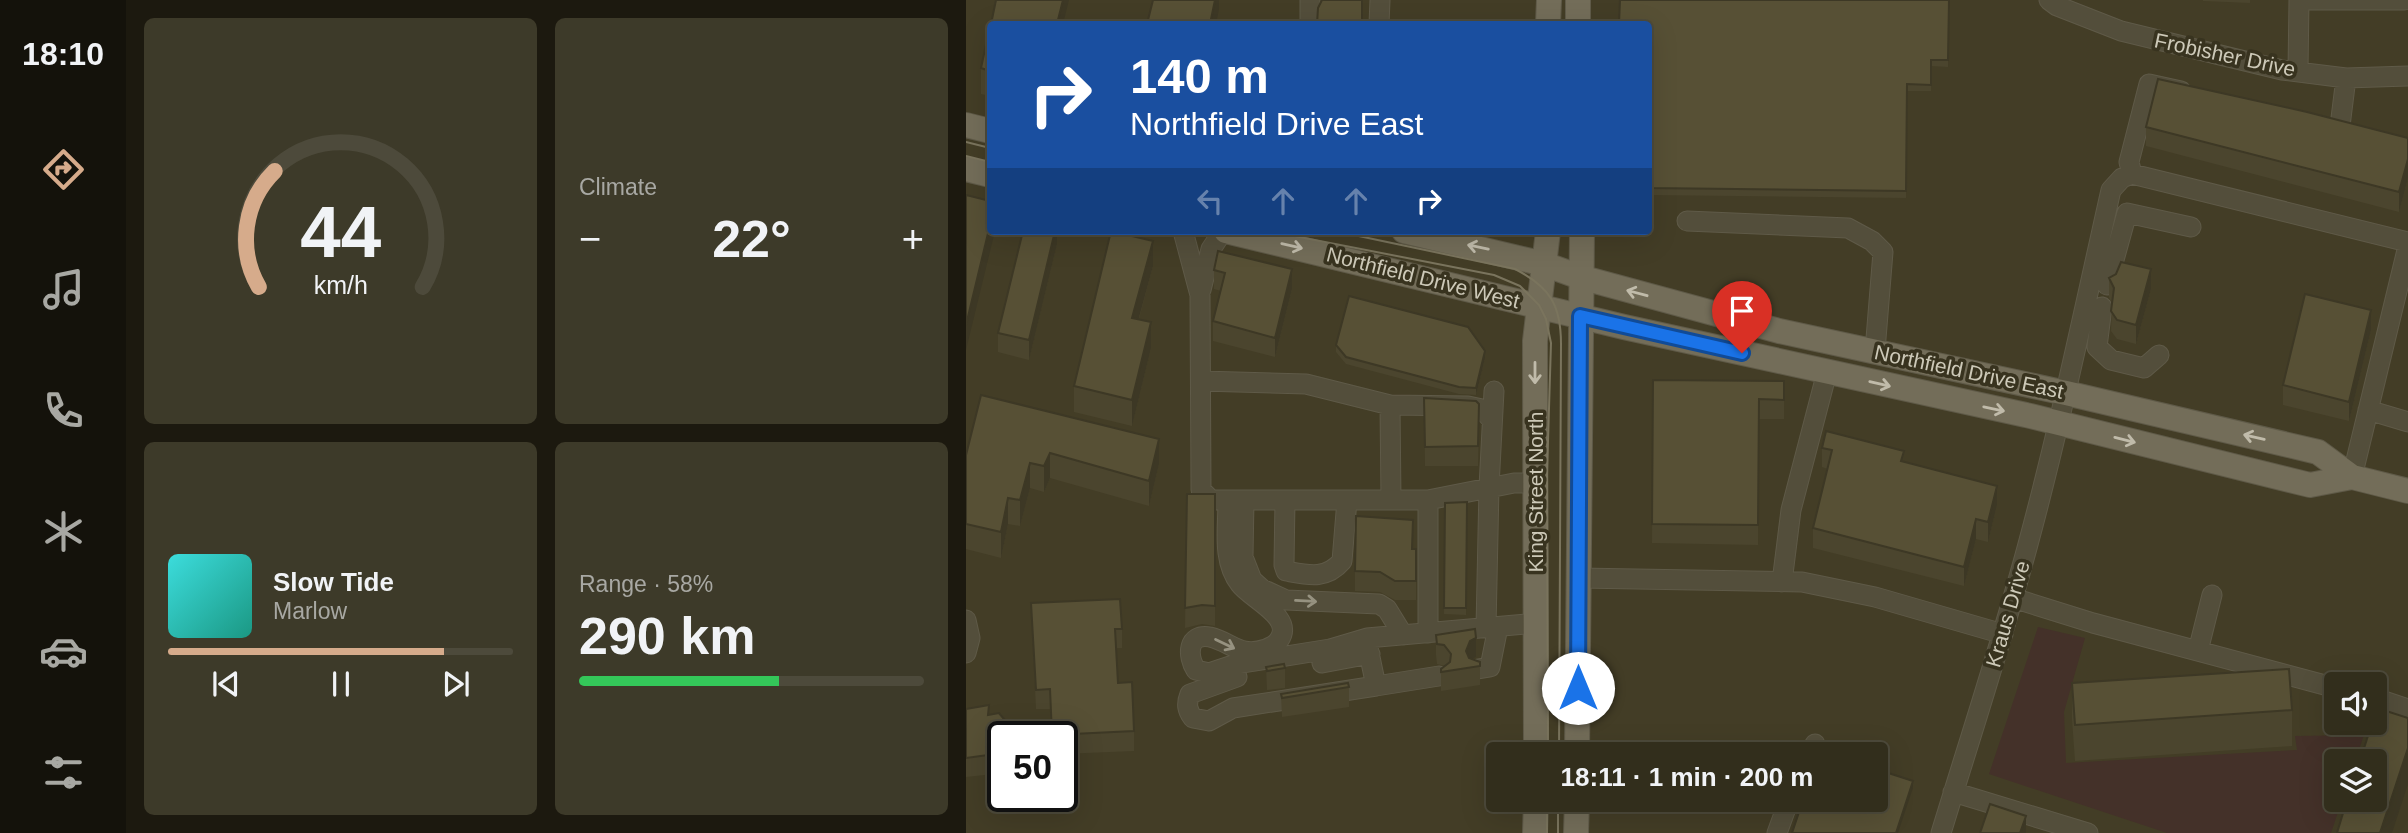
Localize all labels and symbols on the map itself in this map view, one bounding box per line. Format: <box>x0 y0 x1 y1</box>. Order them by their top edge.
street label: Frobisher Drive <box>2153 28 2298 81</box>
one-way arrow <box>1280 240 1303 254</box>
one-way arrow <box>1467 240 1490 253</box>
street label: Northfield Drive West <box>1324 242 1522 313</box>
pin <box>1712 281 1772 353</box>
one-way arrow <box>1627 286 1649 299</box>
street label: Northfield Drive East <box>1873 340 2066 403</box>
one-way arrow <box>1528 362 1542 385</box>
one-way arrow <box>1868 378 1891 391</box>
one-way arrow <box>1982 402 2005 416</box>
street label: King Street North <box>1524 411 1547 573</box>
one-way arrow <box>2243 430 2266 443</box>
one-way arrow <box>2113 434 2136 448</box>
street label: Kraus Drive <box>1981 558 2034 670</box>
one-way arrow <box>1295 595 1317 608</box>
one-way arrow <box>1214 638 1235 651</box>
position arrow <box>1541 651 1615 725</box>
speed limit sign: 50 <box>987 721 1078 812</box>

